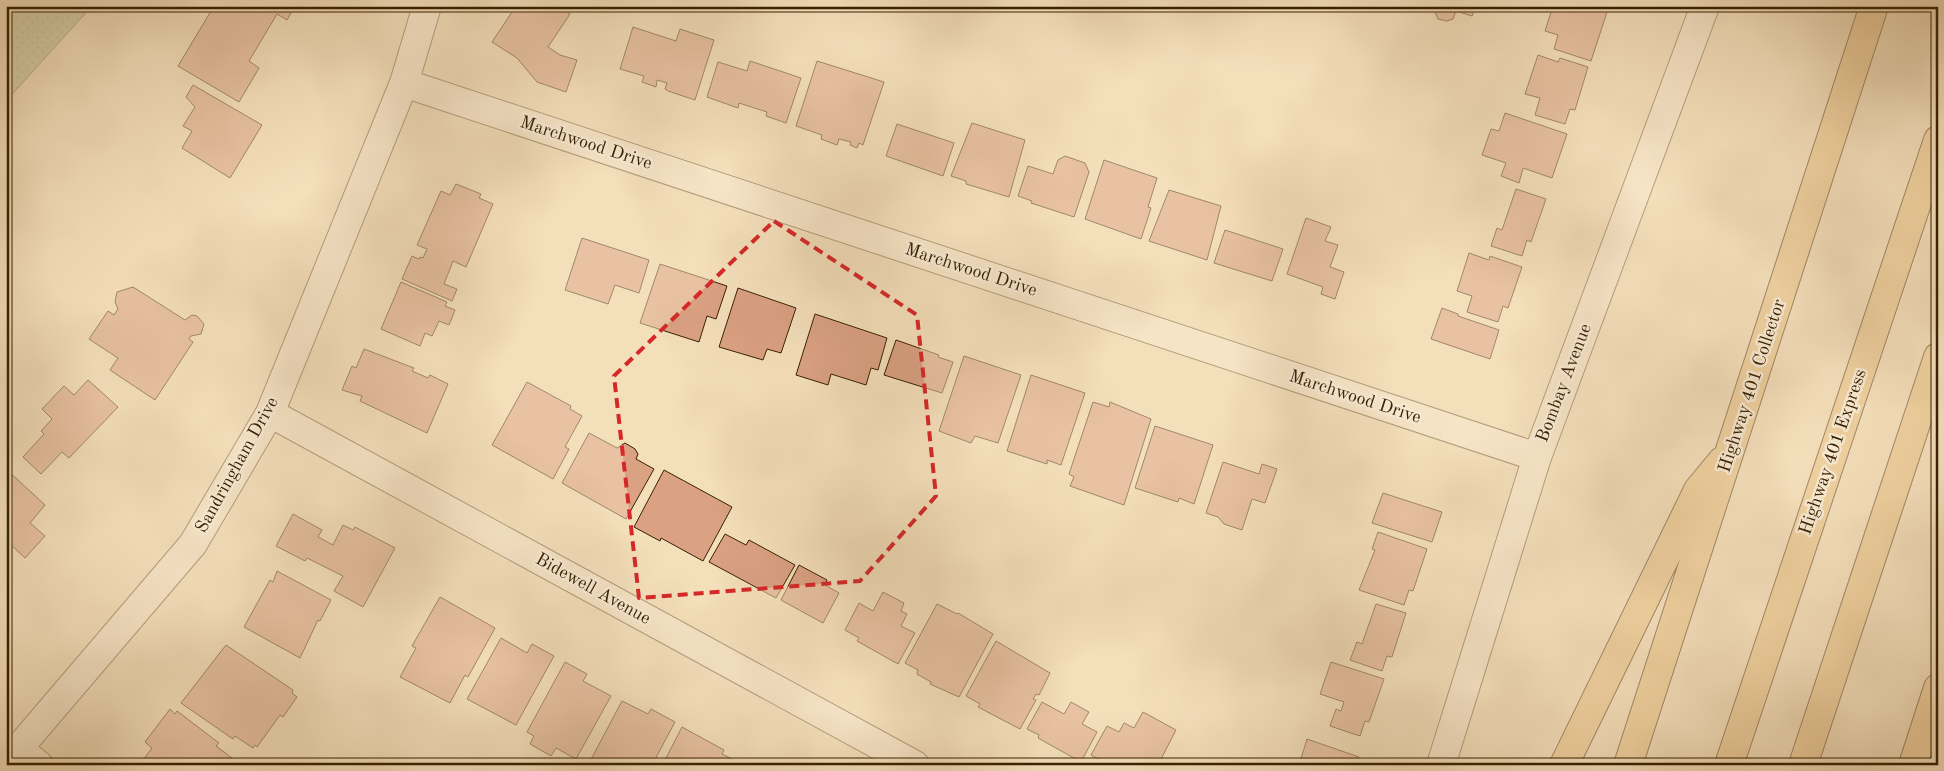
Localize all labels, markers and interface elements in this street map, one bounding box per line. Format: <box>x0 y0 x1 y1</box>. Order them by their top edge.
street label: Marchwood Drive <box>518 113 654 173</box>
street label: Marchwood Drive <box>903 240 1039 300</box>
street label: Highway 401 Collector <box>1715 297 1789 475</box>
street label: Bombay Avenue <box>1533 321 1595 445</box>
street label: Marchwood Drive <box>1287 367 1423 427</box>
street label: Highway 401 Express <box>1796 367 1870 537</box>
street label: Sandringham Drive <box>192 394 282 536</box>
street label: Bidewell Avenue <box>533 550 653 628</box>

